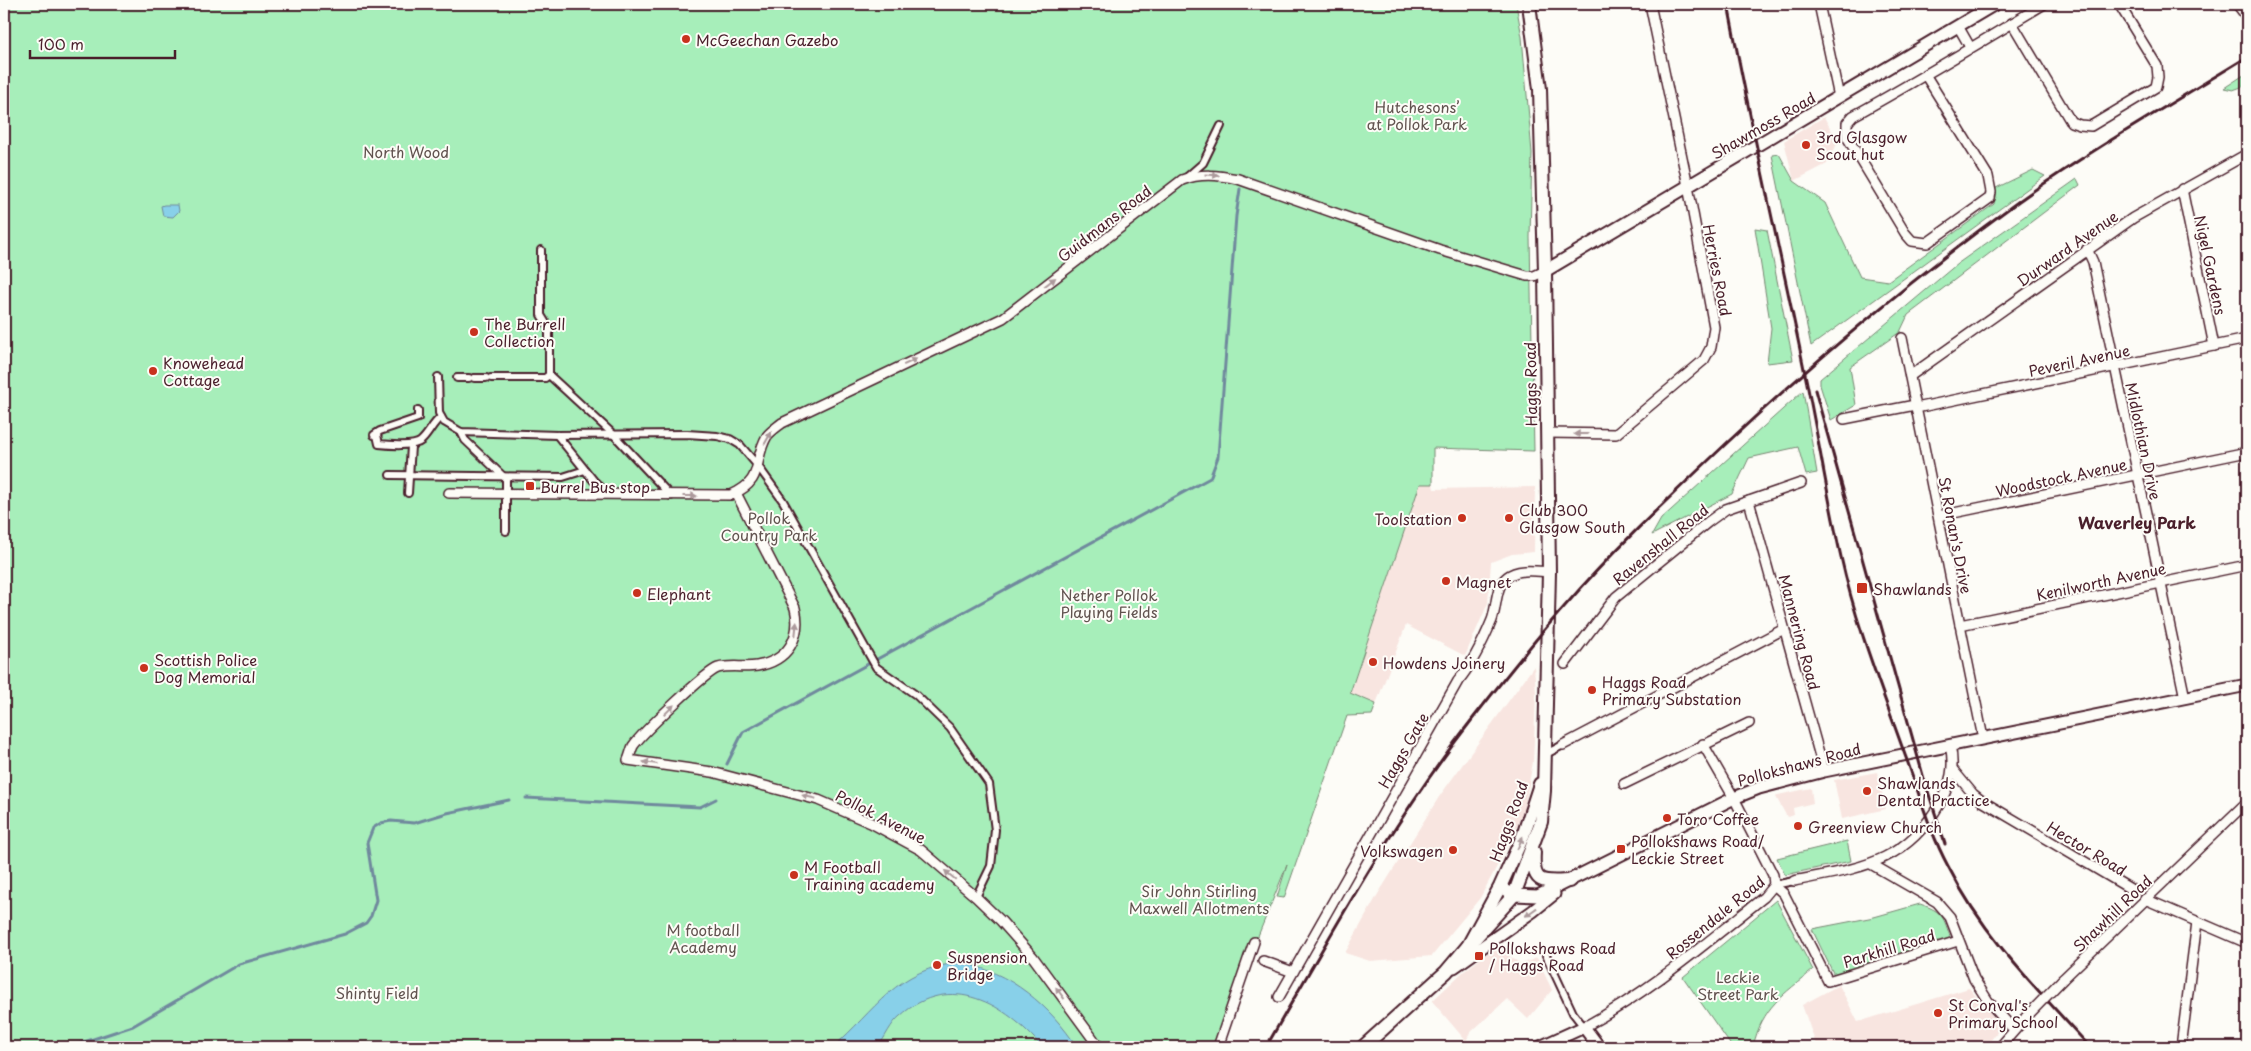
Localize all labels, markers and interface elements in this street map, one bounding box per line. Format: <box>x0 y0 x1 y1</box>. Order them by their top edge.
scale bar <box>30 28 175 60</box>
place label: McGeechan Gazebo <box>696 28 838 51</box>
text: 100 m <box>38 32 84 55</box>
marker: McGeechan Gazebo <box>680 33 692 45</box>
street label: Shawmoss Road <box>1706 86 1820 164</box>
park label: Hutchesons’ at Pollok Park <box>1367 95 1467 135</box>
place label: 3rd Glasgow Scout hut <box>1816 125 1908 165</box>
marker: 3rd Glasgow Scout hut <box>1800 139 1812 151</box>
park label: North Wood <box>363 140 449 163</box>
one-way arrow <box>1204 172 1220 180</box>
street label: Guidmans Road <box>1052 179 1156 267</box>
street label: Durward Avenue <box>2012 204 2122 292</box>
street label: Nigel Gardens <box>2189 213 2233 317</box>
street label: Herries Road <box>1698 222 1738 318</box>
one-way arrow <box>1043 276 1056 287</box>
place label: The Burrell Collection <box>484 312 565 352</box>
marker: The Burrell Collection <box>468 326 480 338</box>
street label: Peveril Avenue <box>2026 338 2132 382</box>
street label: Haggs Road <box>1518 342 1542 426</box>
place label: Knowehead Cottage <box>163 351 244 391</box>
one-way arrow <box>903 358 917 366</box>
marker: Knowehead Cottage <box>147 365 159 377</box>
street label: Midlothian Drive <box>2120 380 2168 502</box>
one-way arrow <box>1573 429 1589 437</box>
one-way arrow <box>764 431 772 446</box>
street label: Woodstock Avenue <box>1993 452 2129 502</box>
place label: Burrel Bus stop <box>540 475 650 498</box>
street label: St Ronan's Drive <box>1933 475 1979 595</box>
marker: Burrel Bus stop <box>524 480 536 492</box>
one-way arrow <box>683 492 699 500</box>
place label: Club 300 Glasgow South <box>1519 498 1626 538</box>
street label: Ravenshall Road <box>1607 498 1713 590</box>
park label: Pollok Country Park <box>721 506 817 546</box>
place label: Toolstation <box>1375 507 1452 530</box>
district label: Waverley Park <box>2078 510 2196 534</box>
marker: Toolstation <box>1456 512 1468 524</box>
marker: Club 300 Glasgow South <box>1503 512 1515 524</box>
street label: Kenilworth Avenue <box>2034 556 2168 606</box>
place label: Magnet <box>1456 570 1511 593</box>
street label: Mannering Road <box>1773 572 1827 692</box>
marker: Magnet <box>1440 575 1452 587</box>
place label: Shawlands <box>1873 577 1952 600</box>
marker: Shawlands <box>1855 581 1869 595</box>
place label: Elephant <box>647 582 711 605</box>
park label: Nether Pollok Playing Fields <box>1060 583 1158 623</box>
marker: Elephant <box>631 587 643 599</box>
one-way arrow <box>793 621 801 637</box>
place label: Scottish Police Dog Memorial <box>154 648 257 688</box>
place label: Howdens Joinery <box>1383 651 1505 674</box>
marker: Howdens Joinery <box>1367 656 1379 668</box>
marker: Scottish Police Dog Memorial <box>138 662 150 674</box>
place label: Haggs Road Primary Substation <box>1602 670 1742 710</box>
marker: Haggs Road Primary Substation <box>1586 684 1598 696</box>
one-way arrow <box>663 704 675 716</box>
street label: Haggs Gate <box>1372 708 1434 792</box>
street label: Pollokshaws Road <box>1735 736 1863 792</box>
one-way arrow <box>642 759 658 767</box>
place label: Shawlands Dental Practice <box>1877 771 1990 811</box>
street label: Haggs Road <box>1483 777 1533 865</box>
street label: Pollok Avenue <box>832 783 930 849</box>
marker: Shawlands Dental Practice <box>1861 785 1873 797</box>
one-way arrow <box>801 793 816 801</box>
place label: Toro Coffee <box>1677 807 1759 830</box>
marker: Toro Coffee <box>1661 812 1673 824</box>
place label: Greenview Church <box>1808 815 1942 838</box>
street label: Hector Road <box>2043 815 2131 881</box>
marker: Greenview Church <box>1792 820 1804 832</box>
place label: Pollokshaws Road/ Leckie Street <box>1631 829 1765 869</box>
one-way arrow <box>1516 836 1524 850</box>
place label: Volkswagen <box>1360 839 1443 862</box>
marker: Pollokshaws Road/ Leckie Street <box>1615 843 1627 855</box>
marker: Volkswagen <box>1447 844 1459 856</box>
place label: M Football Training academy <box>804 855 935 895</box>
marker: M Football Training academy <box>788 869 800 881</box>
one-way arrow <box>944 869 957 880</box>
street label: Shawhill Road <box>2067 869 2157 957</box>
street label: Rossendale Road <box>1660 870 1770 964</box>
park label: Sir John Stirling Maxwell Allotments <box>1129 879 1269 919</box>
one-way arrow <box>1524 907 1538 917</box>
park label: M football Academy <box>667 918 739 958</box>
street label: Parkhill Road <box>1840 923 1938 973</box>
place label: Pollokshaws Road / Haggs Road <box>1489 936 1616 976</box>
place label: Suspension Bridge <box>947 945 1028 985</box>
marker: Pollokshaws Road / Haggs Road <box>1473 950 1485 962</box>
marker: Suspension Bridge <box>931 959 943 971</box>
park label: Leckie Street Park <box>1697 965 1779 1005</box>
park label: Shinty Field <box>335 981 419 1004</box>
one-way arrow <box>1055 987 1065 1000</box>
place label: St Conval's Primary School <box>1948 993 2058 1033</box>
marker: St Conval's Primary School <box>1932 1007 1944 1019</box>

